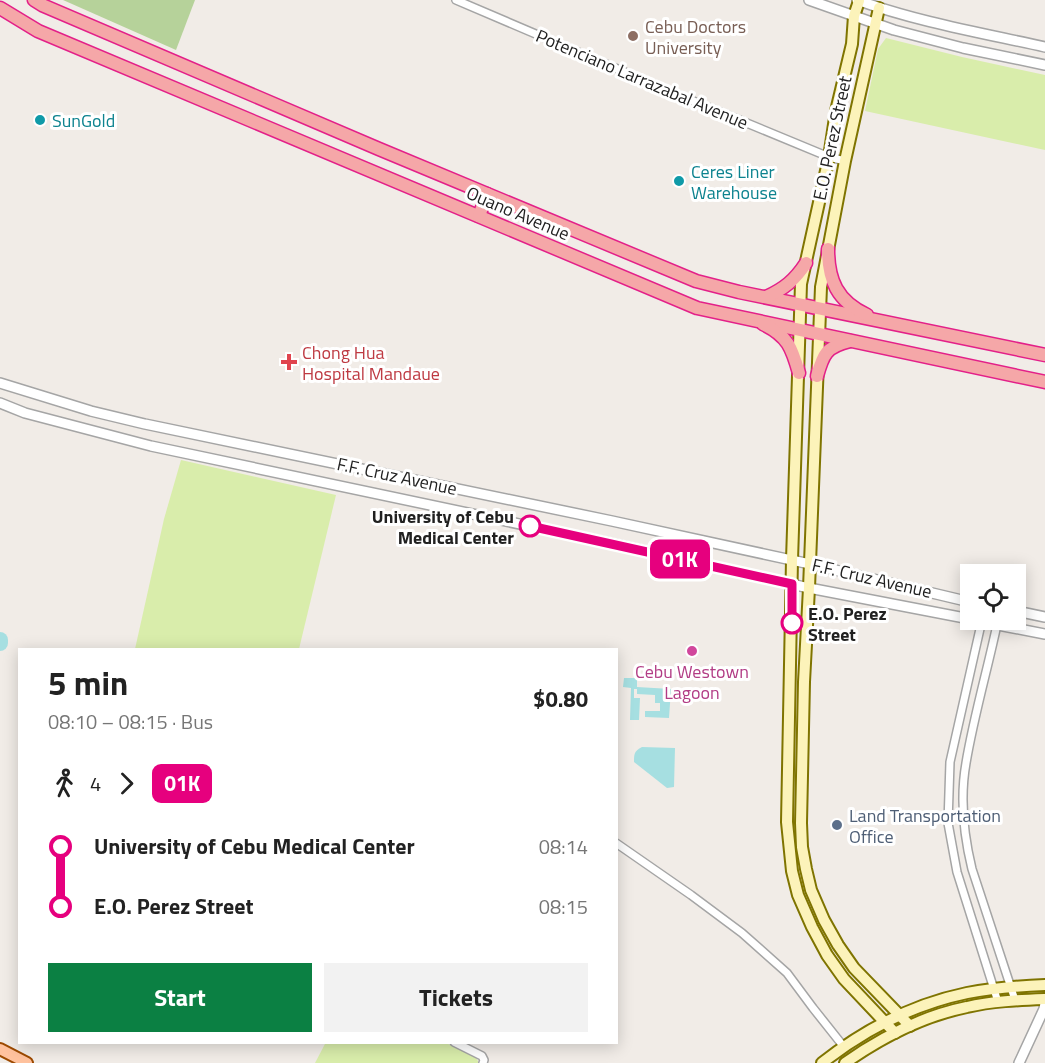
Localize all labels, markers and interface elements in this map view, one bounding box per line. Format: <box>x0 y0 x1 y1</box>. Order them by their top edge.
place label: Cebu Doctors University <box>645 13 746 61</box>
street label: Potenciano Larrazabal Avenue <box>532 22 752 136</box>
marker: Cebu Doctors University <box>626 29 640 43</box>
street label: E.O. Perez Street <box>806 73 859 203</box>
place label: SunGold <box>52 107 115 134</box>
marker: SunGold <box>33 113 47 127</box>
place label: Ceres Liner Warehouse <box>691 158 777 206</box>
marker: Ceres Liner Warehouse <box>672 174 686 188</box>
street label: Ouano Avenue <box>462 179 574 247</box>
place label: Chong Hua Hospital Mandaue <box>302 339 440 387</box>
marker: Chong Hua Hospital Mandaue <box>280 353 298 371</box>
street label: F.F. Cruz Avenue <box>335 450 459 502</box>
place label: University of Cebu Medical Center <box>372 503 514 551</box>
marker: University of Cebu Medical Center <box>519 515 541 537</box>
line badge: 01K <box>646 540 714 578</box>
text: 01K <box>662 543 698 575</box>
street label: F.F. Cruz Avenue <box>810 551 934 605</box>
map controls <box>960 564 1026 630</box>
button: locate <box>960 564 1026 630</box>
place label: E.O. Perez Street <box>808 600 887 648</box>
marker: E.O. Perez Street <box>781 612 803 634</box>
marker: Cebu Westown Lagoon <box>685 644 699 658</box>
text: 5 min <box>48 658 128 708</box>
place label: Cebu Westown Lagoon <box>635 658 749 706</box>
text: $0.80 <box>533 682 588 716</box>
text: 08:10 – 08:15 · Bus <box>48 706 213 737</box>
icon: walk <box>48 767 81 800</box>
icon: forward <box>110 767 143 800</box>
text: 01K <box>164 767 200 799</box>
text: 4 <box>90 768 101 799</box>
place label: Land Transportation Office <box>849 802 1001 850</box>
marker: Land Transportation Office <box>830 818 844 832</box>
text: University of Cebu Medical Center <box>94 829 415 863</box>
text: 08:14 <box>539 831 588 862</box>
text: E.O. Perez Street <box>94 889 254 923</box>
text: 08:15 <box>539 891 588 922</box>
button: Start <box>48 963 312 1032</box>
button: Tickets <box>324 963 588 1032</box>

